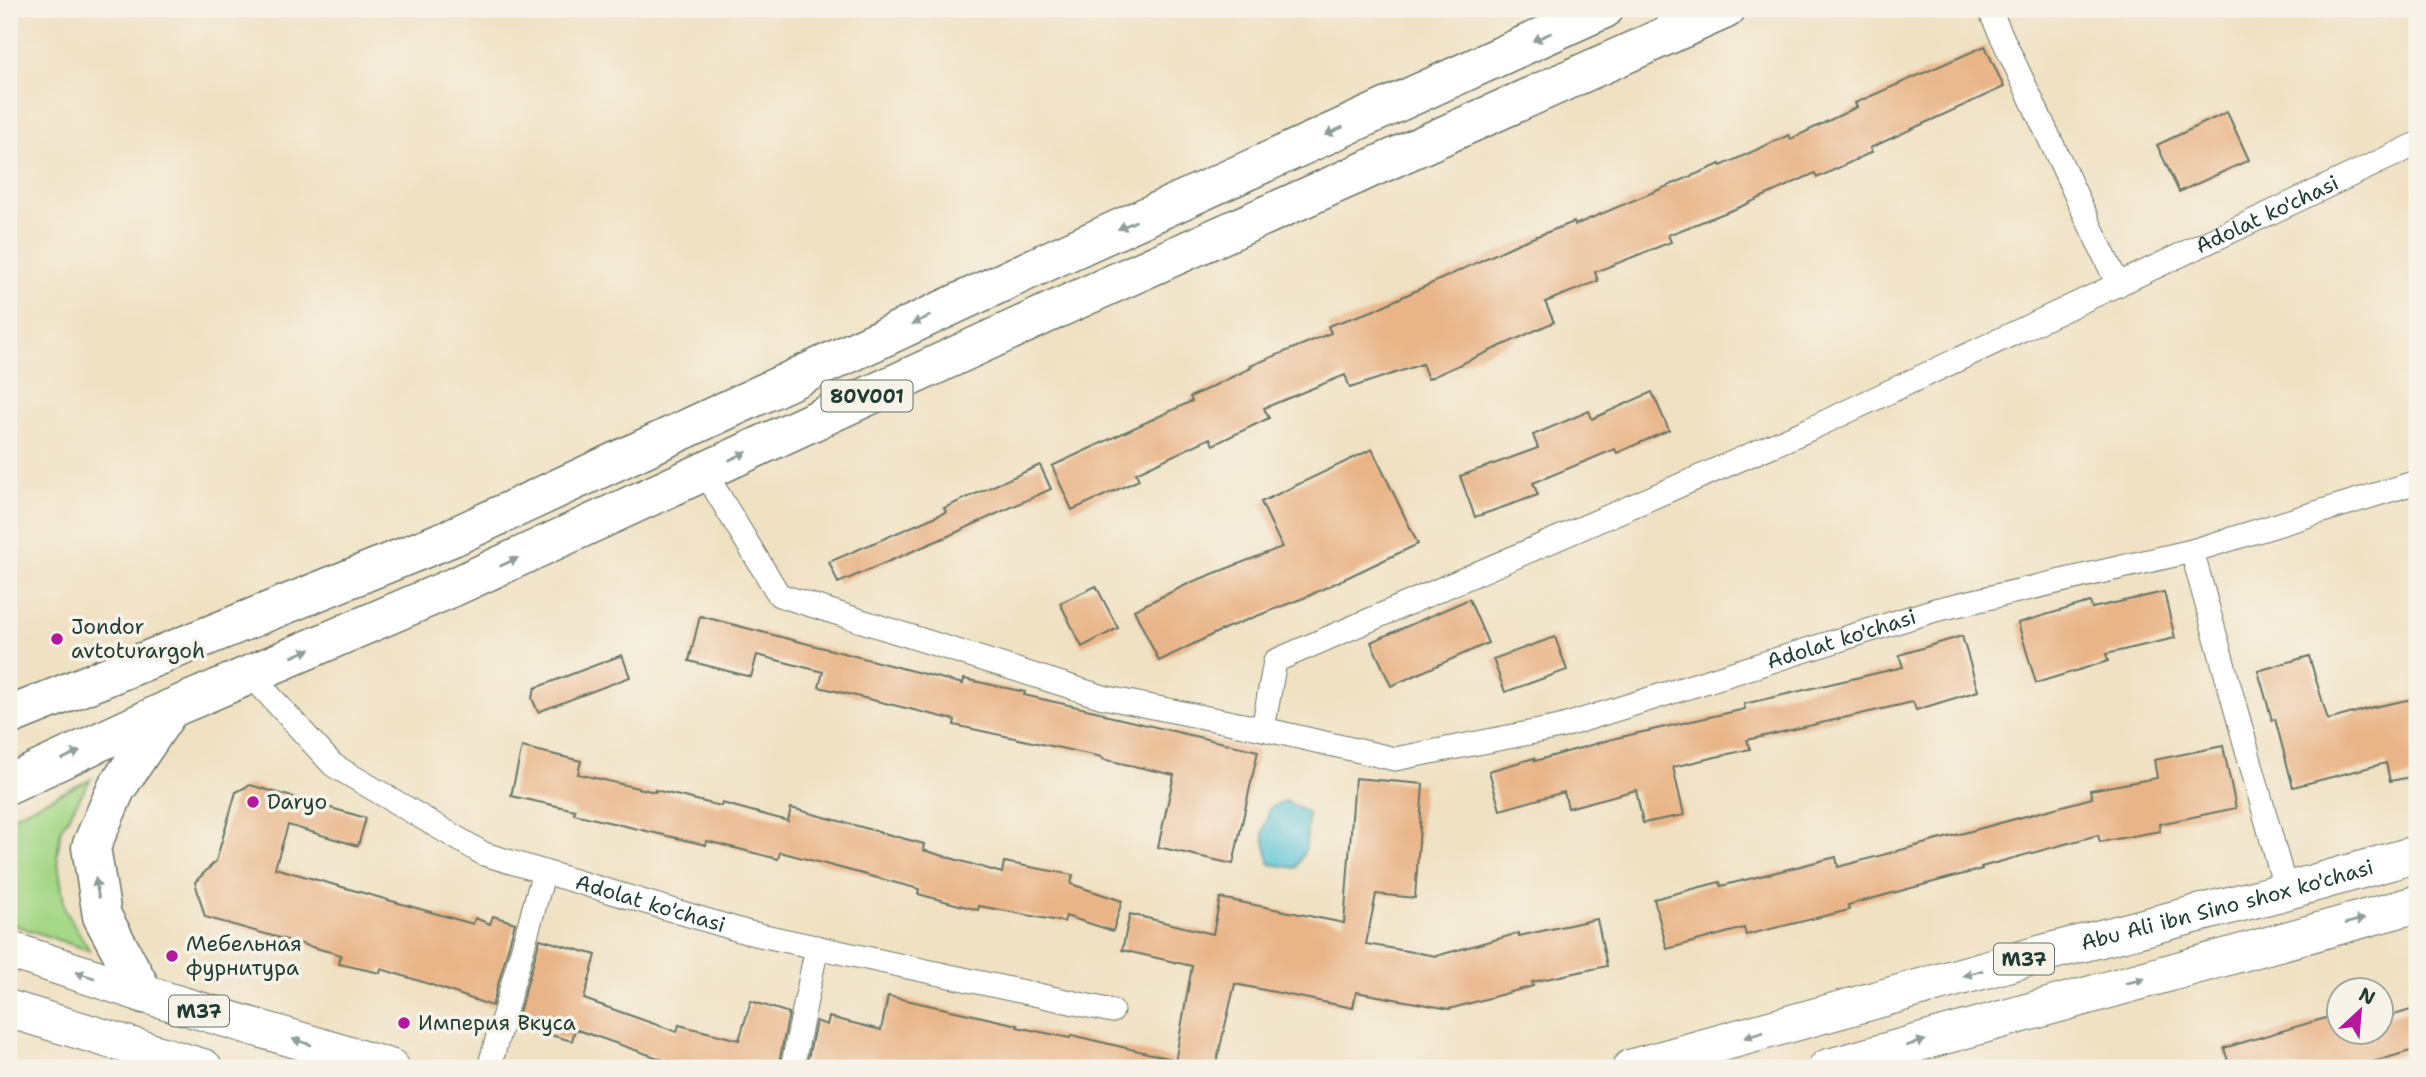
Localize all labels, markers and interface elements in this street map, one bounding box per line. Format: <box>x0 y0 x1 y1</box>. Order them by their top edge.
one-way arrow <box>1531 32 1552 43</box>
one-way arrow <box>1324 126 1345 137</box>
street label: Adolat ko'chasi <box>2191 169 2343 260</box>
one-way arrow <box>1117 219 1137 231</box>
one-way arrow <box>910 315 931 326</box>
road number: 80V001 <box>822 380 912 412</box>
one-way arrow <box>728 450 748 462</box>
one-way arrow <box>499 556 519 568</box>
street label: Adolat ko'chasi <box>1763 603 1920 676</box>
place label: Jondor avtoturargoh <box>71 613 205 665</box>
marker: Jondor avtoturargoh <box>49 631 65 647</box>
one-way arrow <box>290 647 311 658</box>
one-way arrow <box>60 750 81 761</box>
place label: Daryo <box>267 788 327 816</box>
marker: Daryo <box>245 794 261 810</box>
street label: Abu Ali ibn Sino shox ko'chasi <box>2078 853 2377 957</box>
street label: Adolat ko'chasi <box>572 868 729 939</box>
one-way arrow <box>91 877 102 899</box>
one-way arrow <box>2344 915 2366 926</box>
place label: Мебельная фурнитура <box>186 930 302 982</box>
road number: M37 <box>1994 944 2054 974</box>
marker: Мебельная фурнитура <box>164 948 180 964</box>
one-way arrow <box>74 969 95 980</box>
one-way arrow <box>1962 969 1983 979</box>
one-way arrow <box>2125 975 2147 986</box>
north arrow <box>2324 976 2394 1046</box>
text: N <box>2355 982 2379 1011</box>
road number: M37 <box>169 995 229 1026</box>
place label: Империя Вкуса <box>418 1009 576 1037</box>
marker: Империя Вкуса <box>396 1015 412 1031</box>
one-way arrow <box>1743 1030 1764 1040</box>
one-way arrow <box>291 1036 312 1046</box>
one-way arrow <box>1906 1037 1928 1048</box>

